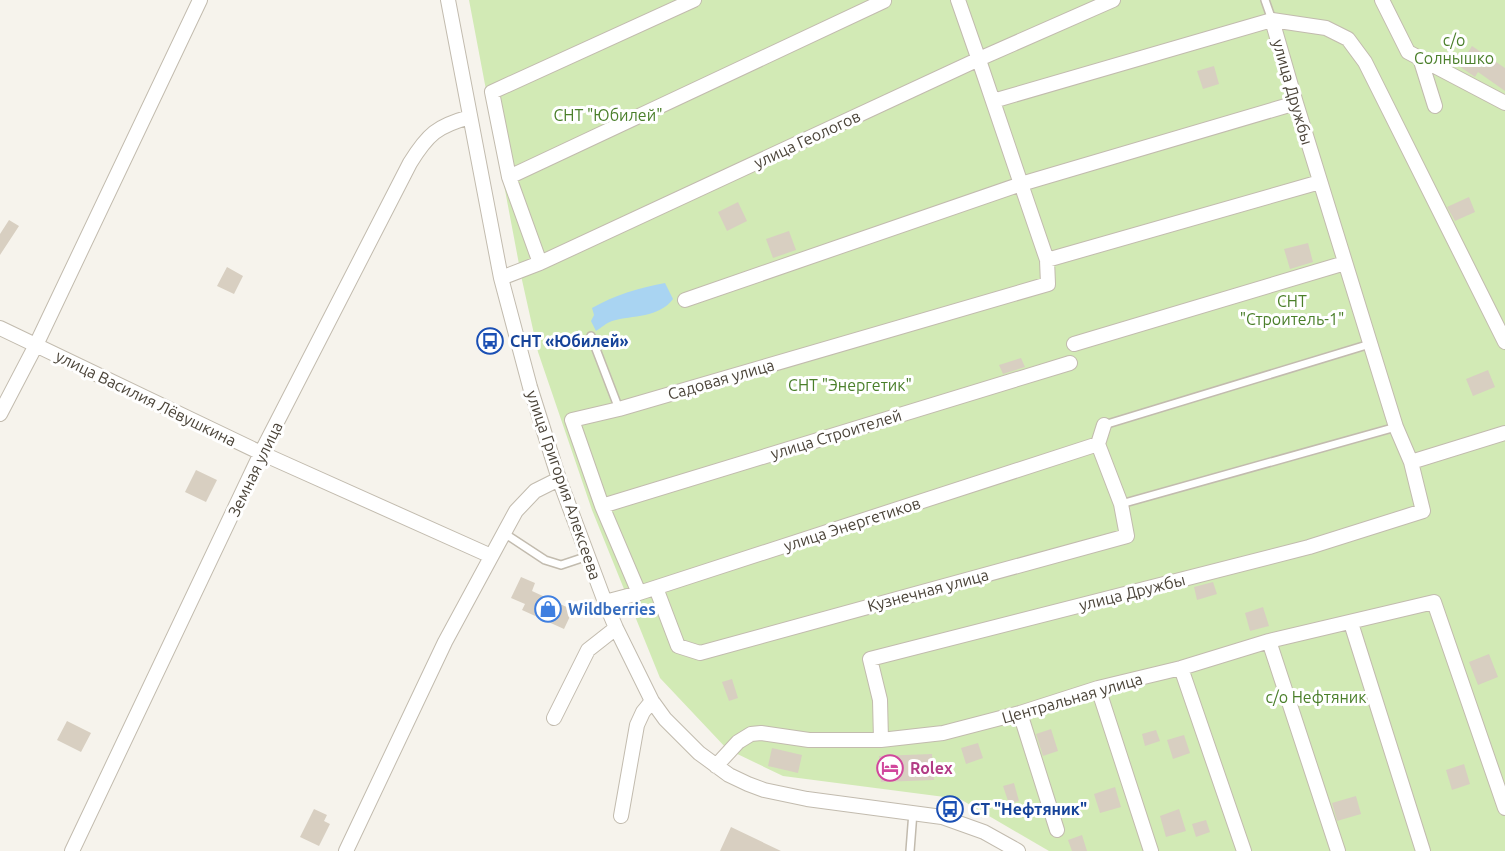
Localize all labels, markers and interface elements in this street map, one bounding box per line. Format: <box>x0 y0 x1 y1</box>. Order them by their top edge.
park label: с/о Солнышко <box>1414 31 1494 67</box>
street label: улица Дружбы <box>1269 37 1317 147</box>
park label: СНТ "Юбилей" <box>553 106 663 124</box>
street label: улица Геологов <box>751 106 863 172</box>
park label: СНТ "Строитель-1" <box>1240 292 1344 328</box>
bus stop icon: СНТ «Юбилей» <box>475 326 505 356</box>
place label: СНТ «Юбилей» <box>510 332 629 350</box>
street label: улица Василия Лёвушкина <box>53 346 239 450</box>
street label: Садовая улица <box>666 355 776 403</box>
park label: СНТ "Энергетик" <box>788 376 912 394</box>
street label: улица Григория Алексеева <box>523 388 605 582</box>
street label: улица Строителей <box>768 406 904 462</box>
street label: Земная улица <box>224 419 286 519</box>
street label: улица Энергетиков <box>781 493 923 555</box>
street label: Кузнечная улица <box>865 565 991 615</box>
street label: улица Дружбы <box>1077 570 1187 614</box>
shop icon: Wildberries <box>533 594 563 624</box>
place label: Wildberries <box>568 600 656 618</box>
street label: Центральная улица <box>1000 669 1144 727</box>
park label: с/о Нефтяник <box>1265 688 1367 706</box>
hotel icon: Rolex <box>875 753 905 783</box>
place label: Rolex <box>910 759 953 777</box>
bus stop icon: СТ "Нефтяник" <box>935 794 965 824</box>
place label: СТ "Нефтяник" <box>970 800 1087 818</box>

